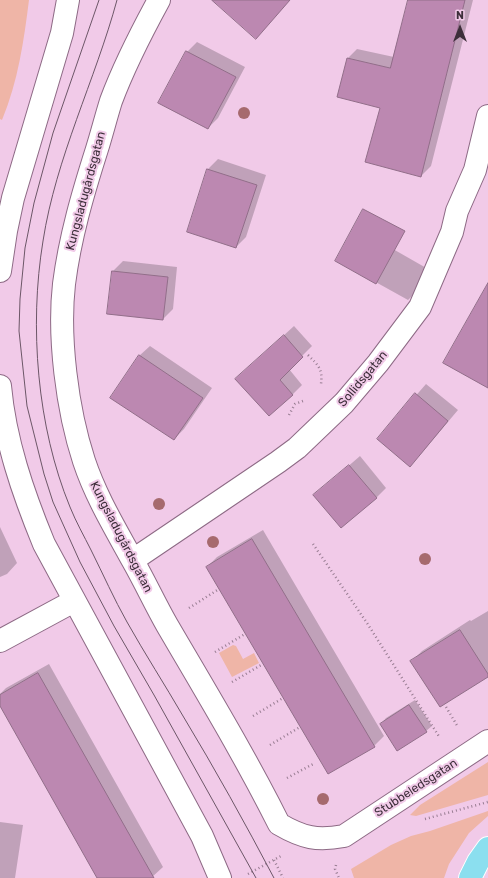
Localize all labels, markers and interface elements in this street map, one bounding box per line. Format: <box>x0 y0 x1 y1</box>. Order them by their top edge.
north arrow <box>440 8 480 48</box>
text: N <box>456 9 464 22</box>
street label: Kungsladugårdsgatan <box>63 130 109 252</box>
street label: Sollidsgatan <box>335 348 391 410</box>
street label: Kungsladugårdsgatan <box>87 479 155 595</box>
street label: Stubbeledsgatan <box>372 756 460 820</box>

